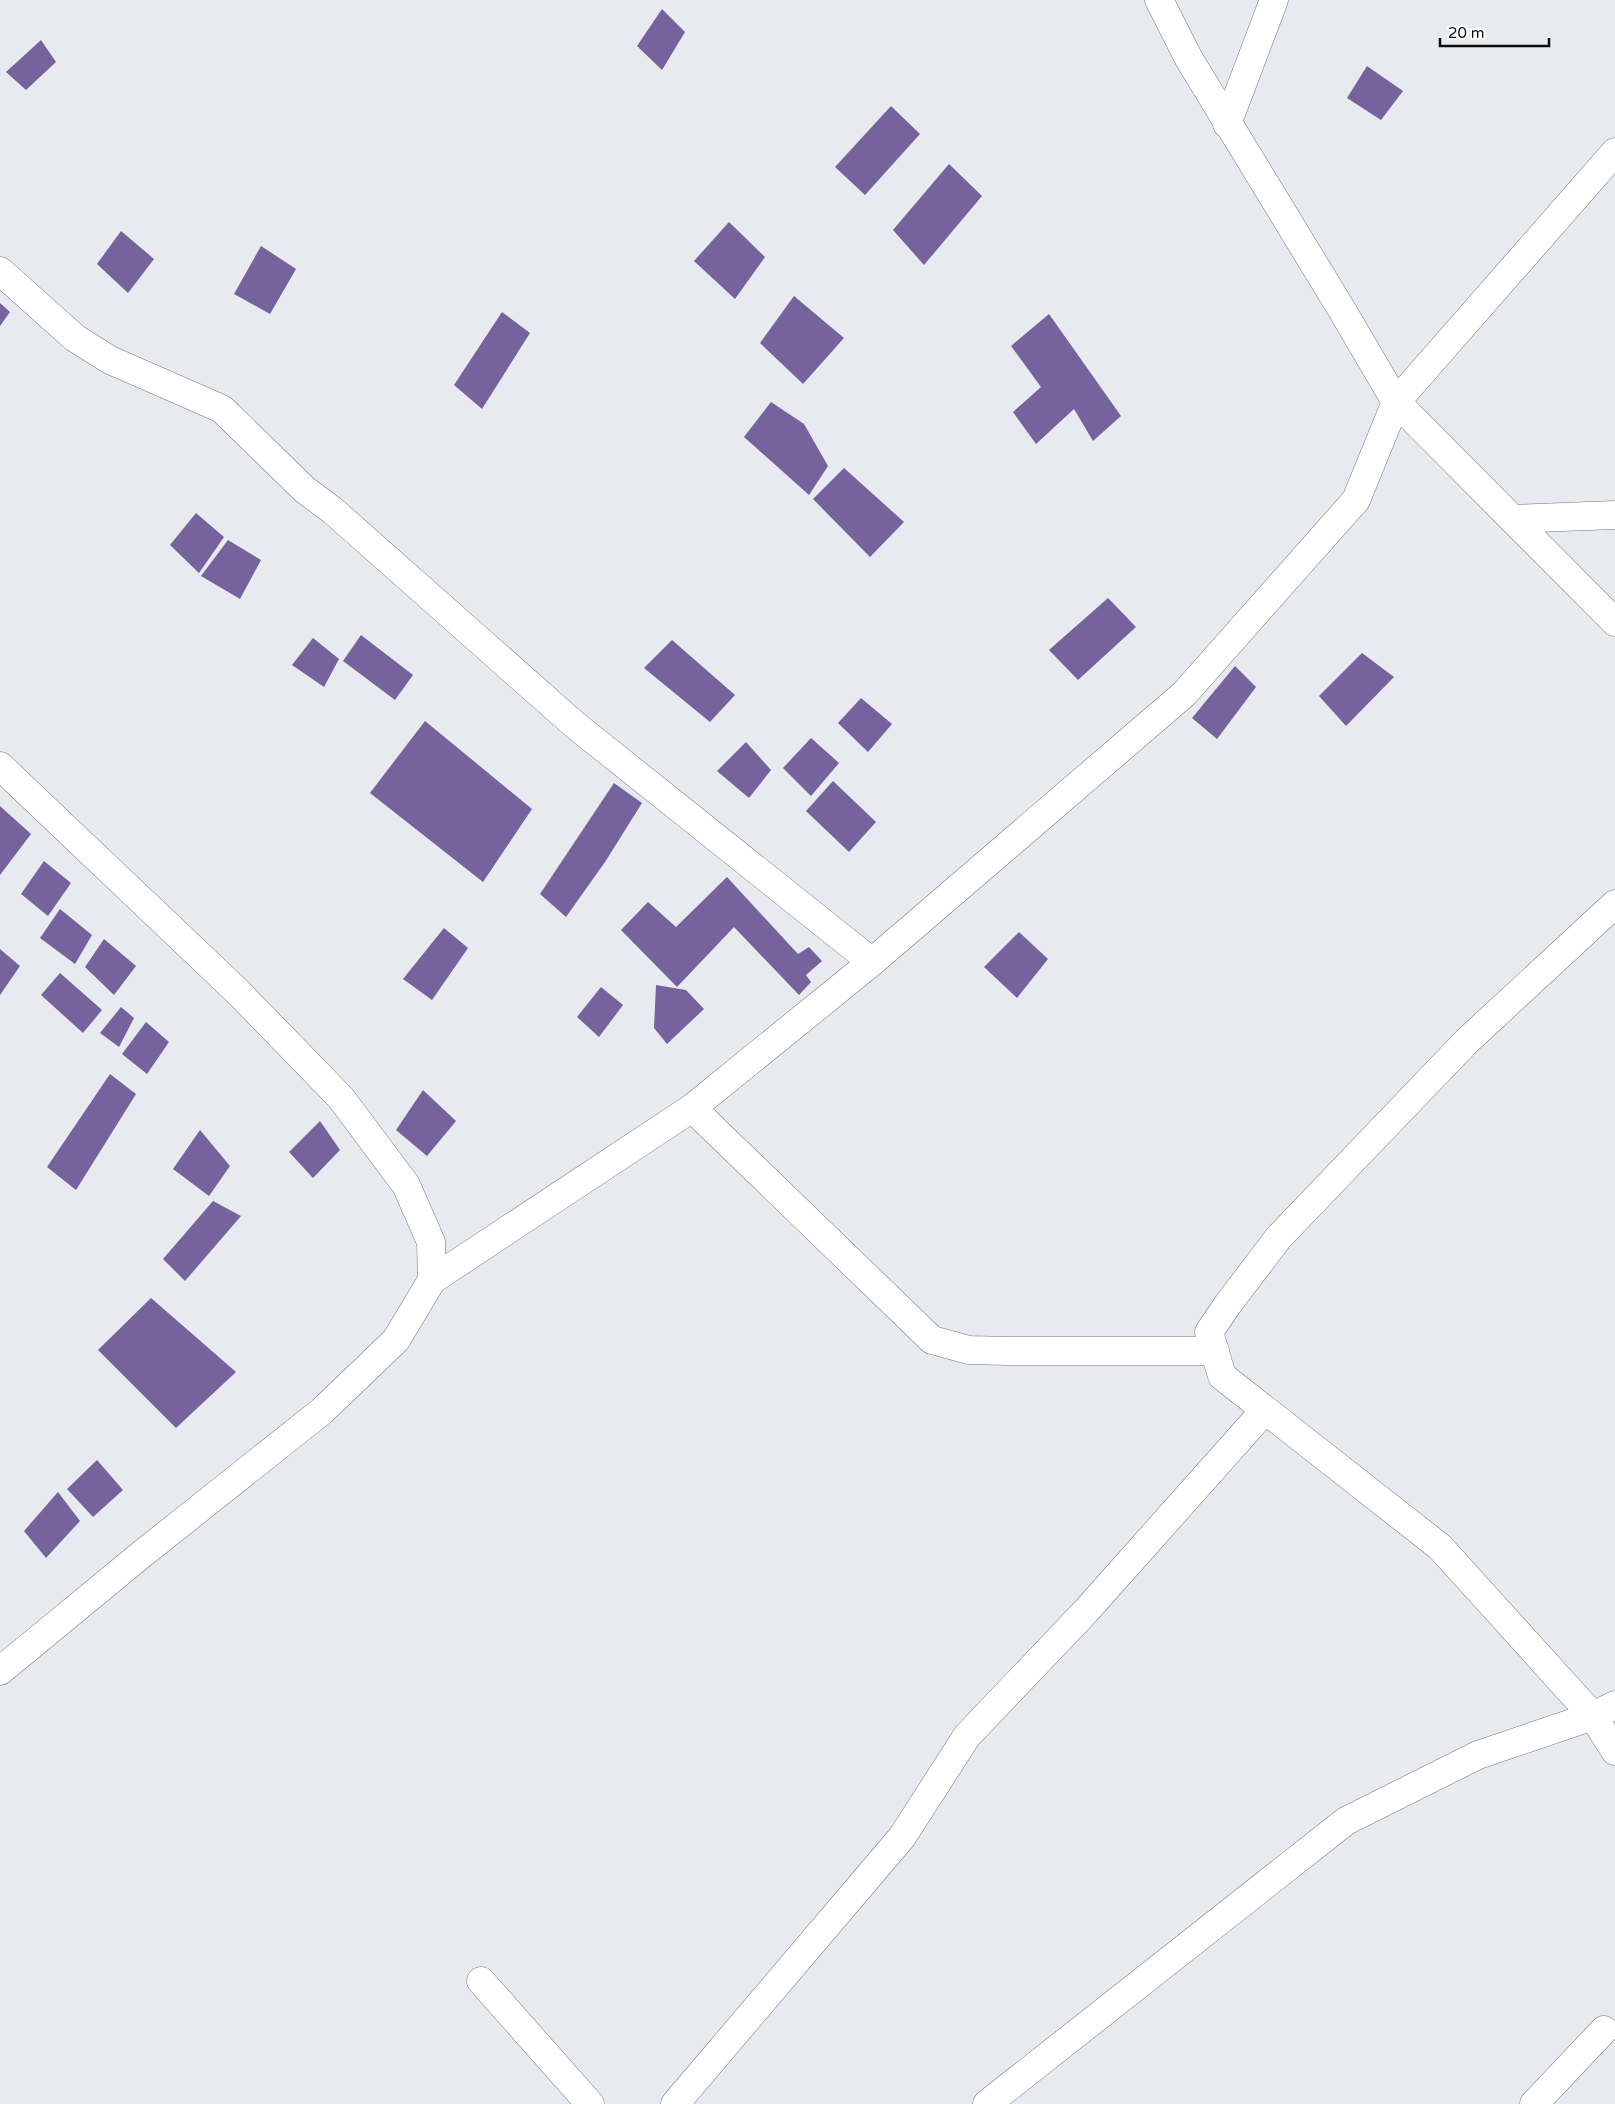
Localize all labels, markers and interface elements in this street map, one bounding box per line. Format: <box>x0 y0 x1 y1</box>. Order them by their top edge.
scale bar <box>1440 15 1549 47</box>
text: 20 m <box>1448 24 1485 42</box>

